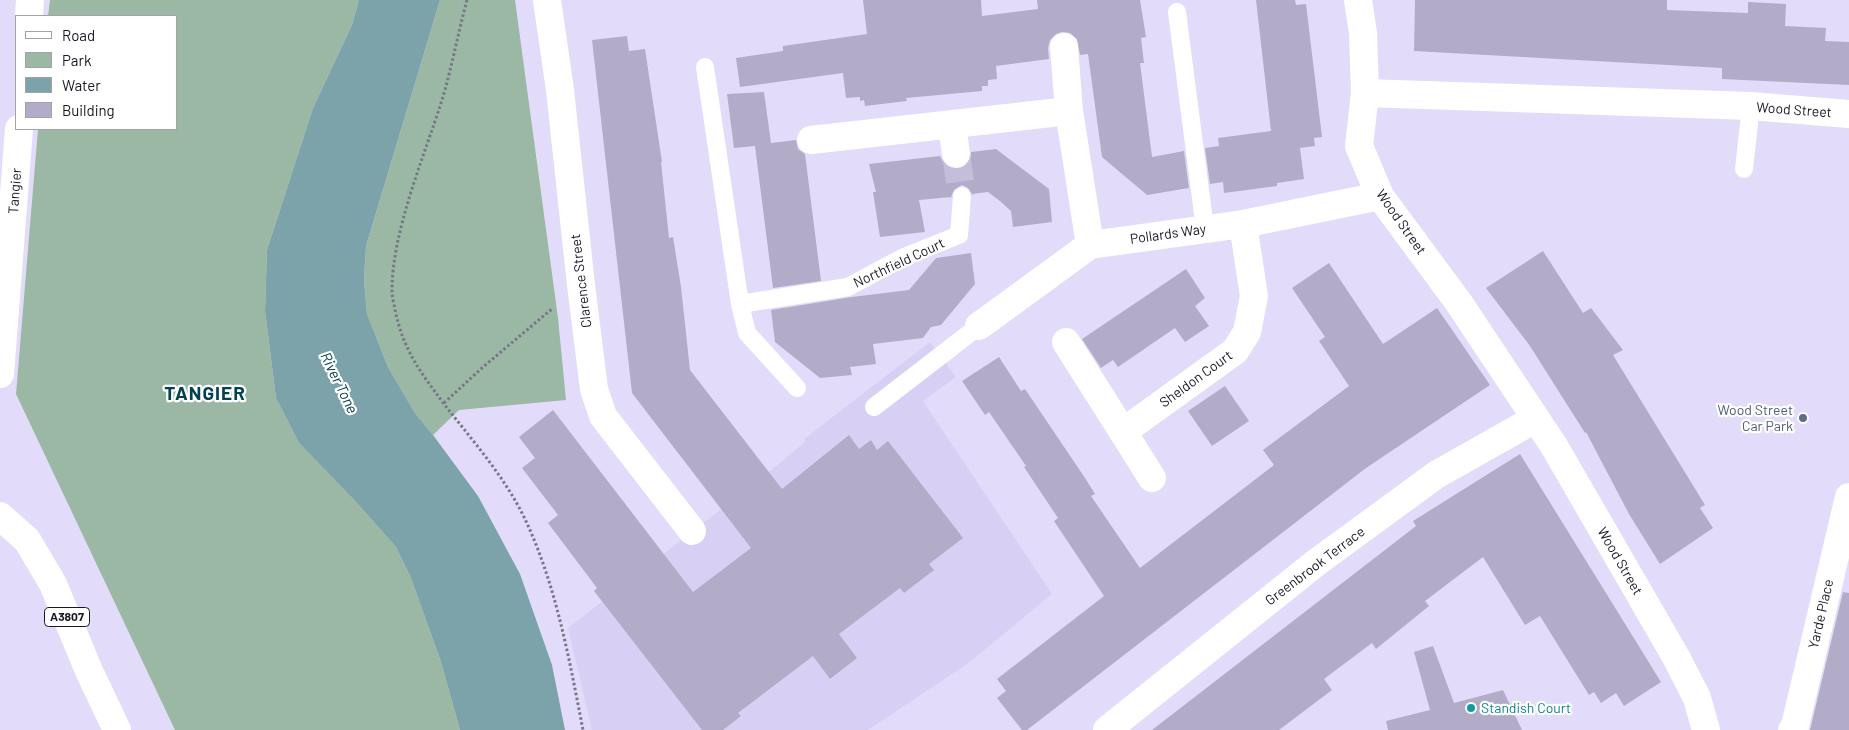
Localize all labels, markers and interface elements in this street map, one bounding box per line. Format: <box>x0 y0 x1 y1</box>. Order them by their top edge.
legend <box>15 15 178 130</box>
text: Road <box>62 26 95 44</box>
text: Park <box>62 51 91 69</box>
text: Water <box>62 76 101 94</box>
street label: Wood Street <box>1756 99 1832 121</box>
text: Building <box>62 101 115 119</box>
street label: Tangier <box>5 167 25 215</box>
street label: Wood Street <box>1372 186 1430 258</box>
street label: Pollards Way <box>1129 220 1207 248</box>
street label: Clarence Street <box>567 233 595 329</box>
street label: Northfield Court <box>851 235 947 291</box>
street label: Sheldon Court <box>1156 347 1236 411</box>
water label: River Tone <box>316 349 362 417</box>
district label: TANGIER <box>163 383 247 405</box>
place label: Wood Street Car Park <box>1717 402 1793 434</box>
marker: Wood Street Car Park <box>1797 412 1809 424</box>
street label: Greenbrook Terrace <box>1262 523 1368 609</box>
street label: Wood Street <box>1594 524 1646 598</box>
street label: Yarde Place <box>1805 578 1837 650</box>
road number: A3807 <box>44 608 90 626</box>
place label: Standish Court <box>1481 700 1571 716</box>
marker: Standish Court <box>1465 702 1477 714</box>

